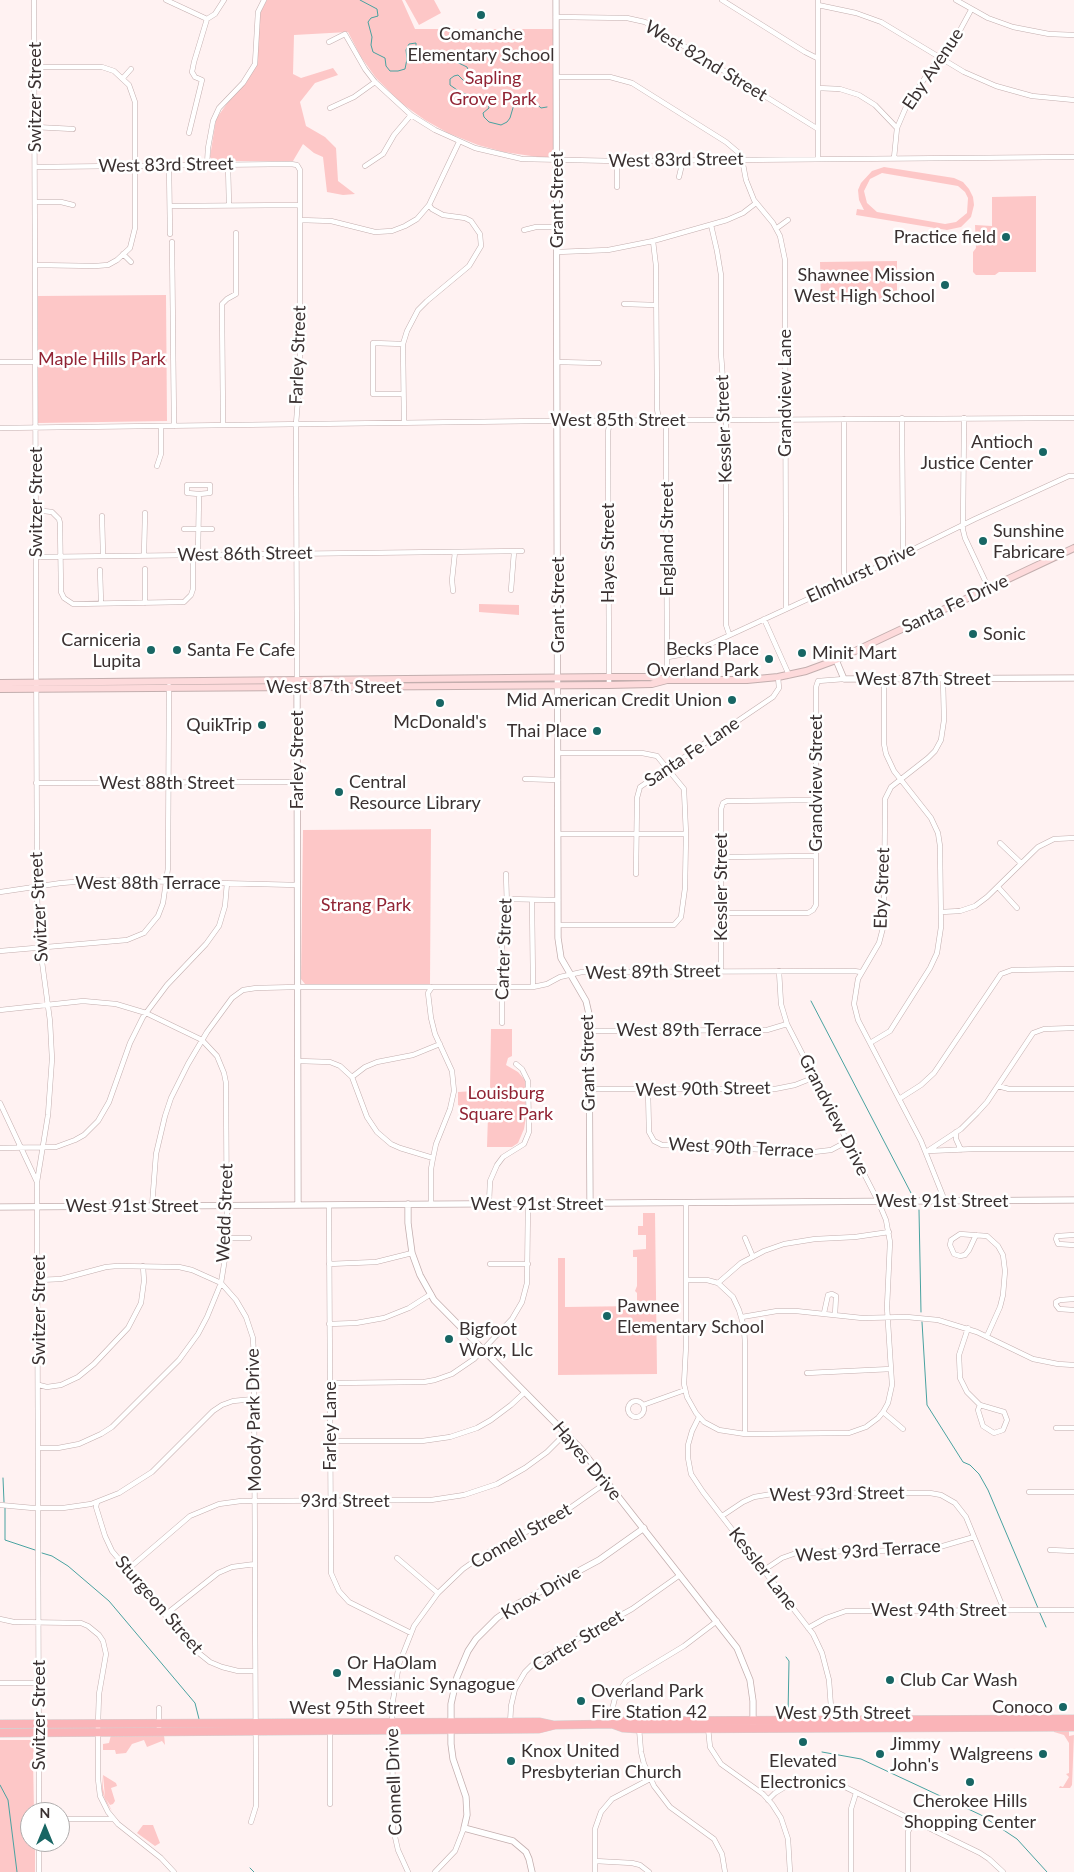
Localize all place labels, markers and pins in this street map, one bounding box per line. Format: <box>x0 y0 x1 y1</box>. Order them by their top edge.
marker: Comanche Elementary School <box>475 9 487 21</box>
place label: Comanche Elementary School <box>407 23 555 66</box>
place label: Practice field <box>894 226 996 248</box>
marker: Practice field <box>1000 231 1012 243</box>
place label: Shawnee Mission West High School <box>794 264 935 306</box>
marker: Shawnee Mission West High School <box>939 279 951 291</box>
place label: Antioch Justice Center <box>920 431 1033 474</box>
marker: Antioch Justice Center <box>1037 446 1049 458</box>
place label: Sunshine Fabricare <box>993 520 1065 562</box>
marker: Sunshine Fabricare <box>977 535 989 547</box>
place label: Sonic <box>983 623 1026 645</box>
marker: Sonic <box>967 628 979 640</box>
place label: Carniceria Lupita <box>61 629 141 672</box>
place label: Becks Place Overland Park <box>646 638 759 681</box>
place label: Santa Fe Cafe <box>187 639 295 661</box>
place label: Minit Mart <box>812 642 897 664</box>
marker: Carniceria Lupita <box>145 644 157 656</box>
marker: Santa Fe Cafe <box>171 644 183 656</box>
marker: Minit Mart <box>796 647 808 659</box>
marker: Becks Place Overland Park <box>763 653 775 665</box>
place label: Mid American Credit Union <box>506 689 722 711</box>
marker: Mid American Credit Union <box>726 694 738 706</box>
marker: McDonald's <box>434 697 446 709</box>
place label: McDonald's <box>393 711 487 733</box>
place label: QuikTrip <box>186 714 252 736</box>
marker: QuikTrip <box>256 719 268 731</box>
place label: Thai Place <box>507 720 587 742</box>
marker: Thai Place <box>591 725 603 737</box>
place label: Central Resource Library <box>349 771 481 814</box>
marker: Central Resource Library <box>333 786 345 798</box>
place label: Pawnee Elementary School <box>617 1295 764 1338</box>
marker: Pawnee Elementary School <box>601 1310 613 1322</box>
place label: Bigfoot Worx, Llc <box>459 1318 533 1360</box>
marker: Bigfoot Worx, Llc <box>443 1333 455 1345</box>
place label: Or HaOlam Messianic Synagogue <box>347 1652 515 1695</box>
marker: Or HaOlam Messianic Synagogue <box>331 1667 343 1679</box>
place label: Club Car Wash <box>900 1669 1018 1691</box>
marker: Club Car Wash <box>884 1674 896 1686</box>
place label: Overland Park Fire Station 42 <box>591 1680 707 1722</box>
marker: Overland Park Fire Station 42 <box>575 1695 587 1707</box>
place label: Conoco <box>992 1696 1053 1718</box>
marker: Conoco <box>1057 1701 1069 1713</box>
place label: Jimmy John's <box>890 1733 940 1776</box>
marker: Elevated Electronics <box>797 1736 809 1748</box>
place label: Knox United Presbyterian Church <box>521 1740 682 1782</box>
place label: Walgreens <box>950 1743 1033 1765</box>
marker: Jimmy John's <box>874 1748 886 1760</box>
marker: Walgreens <box>1037 1748 1049 1760</box>
place label: Elevated Electronics <box>760 1750 846 1792</box>
marker: Knox United Presbyterian Church <box>505 1755 517 1767</box>
marker: Cherokee Hills Shopping Center <box>964 1776 976 1788</box>
place label: Cherokee Hills Shopping Center <box>904 1790 1036 1832</box>

